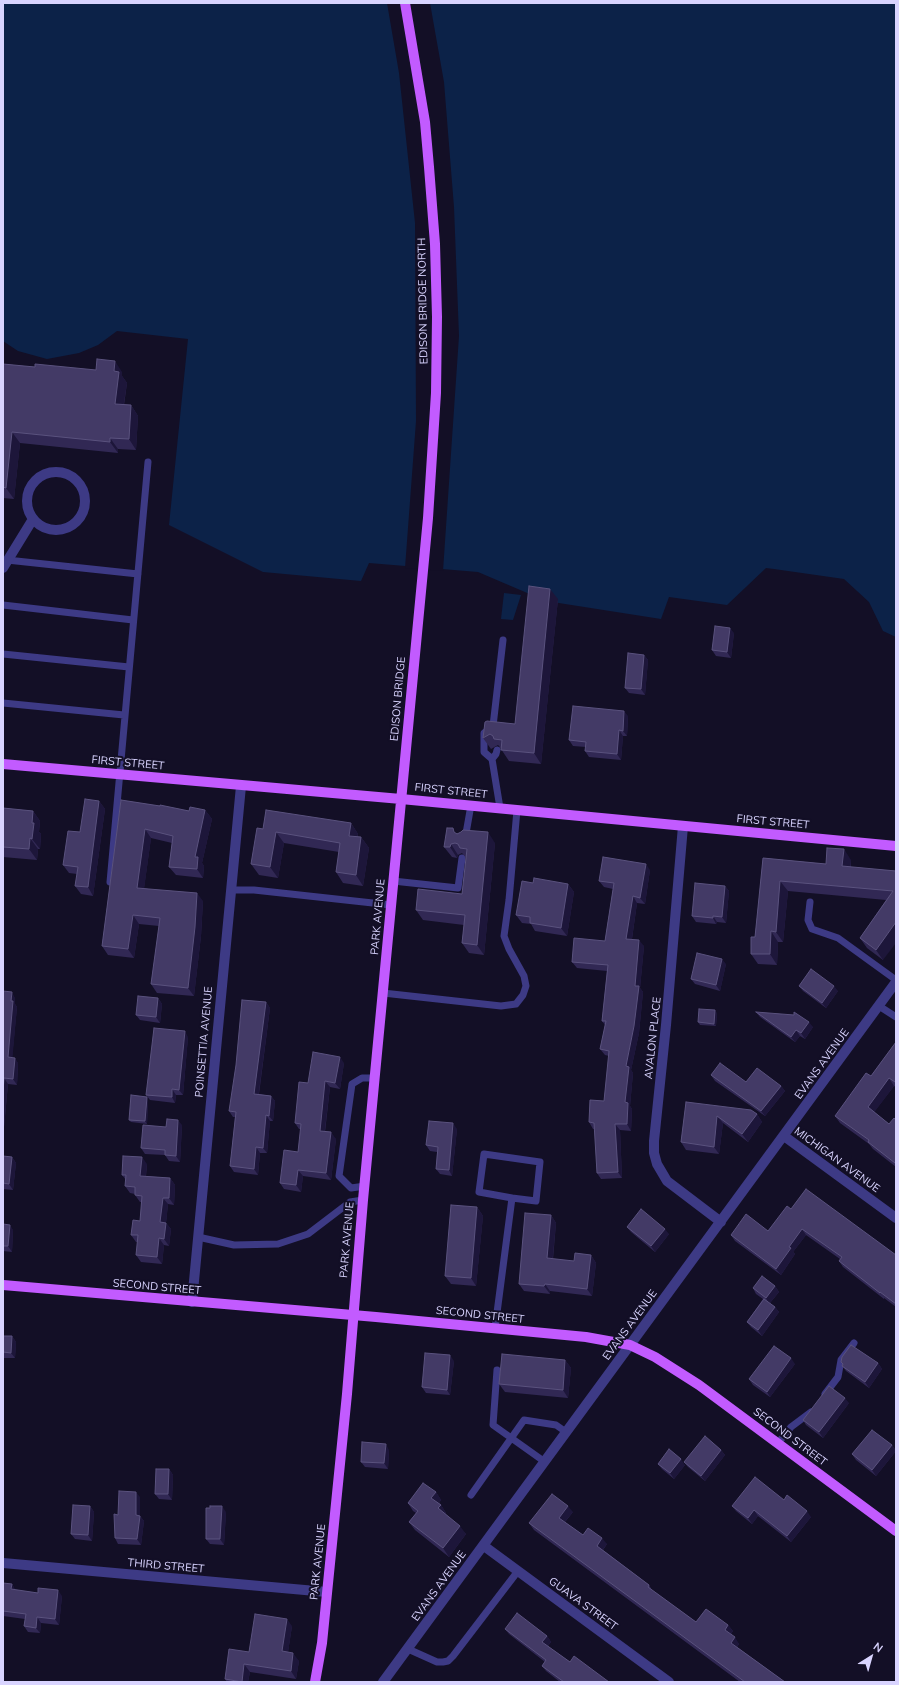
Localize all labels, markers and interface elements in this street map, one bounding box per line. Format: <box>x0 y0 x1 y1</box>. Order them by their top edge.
street label: EDISON BRIDGE NORTH <box>415 238 431 364</box>
street label: EDISON BRIDGE <box>388 656 408 742</box>
street label: FIRST STREET <box>91 753 165 773</box>
street label: FIRST STREET <box>414 781 488 801</box>
street label: FIRST STREET <box>736 812 810 832</box>
street label: PARK AVENUE <box>368 878 388 956</box>
street label: POINSETTIA AVENUE <box>193 986 215 1098</box>
street label: AVALON PLACE <box>642 996 664 1080</box>
street label: EVANS AVENUE <box>792 1026 852 1102</box>
street label: MICHIGAN AVENUE <box>792 1124 882 1196</box>
street label: PARK AVENUE <box>337 1201 357 1279</box>
street label: SECOND STREET <box>112 1277 202 1297</box>
street label: EVANS AVENUE <box>600 1287 660 1363</box>
street label: SECOND STREET <box>435 1304 525 1326</box>
street label: SECOND STREET <box>751 1405 829 1469</box>
street label: PARK AVENUE <box>307 1523 329 1601</box>
street label: EVANS AVENUE <box>409 1548 469 1624</box>
street label: THIRD STREET <box>127 1556 205 1576</box>
street label: GUAVA STREET <box>546 1575 620 1633</box>
north arrow <box>851 1637 891 1677</box>
text: N <box>871 1639 886 1656</box>

